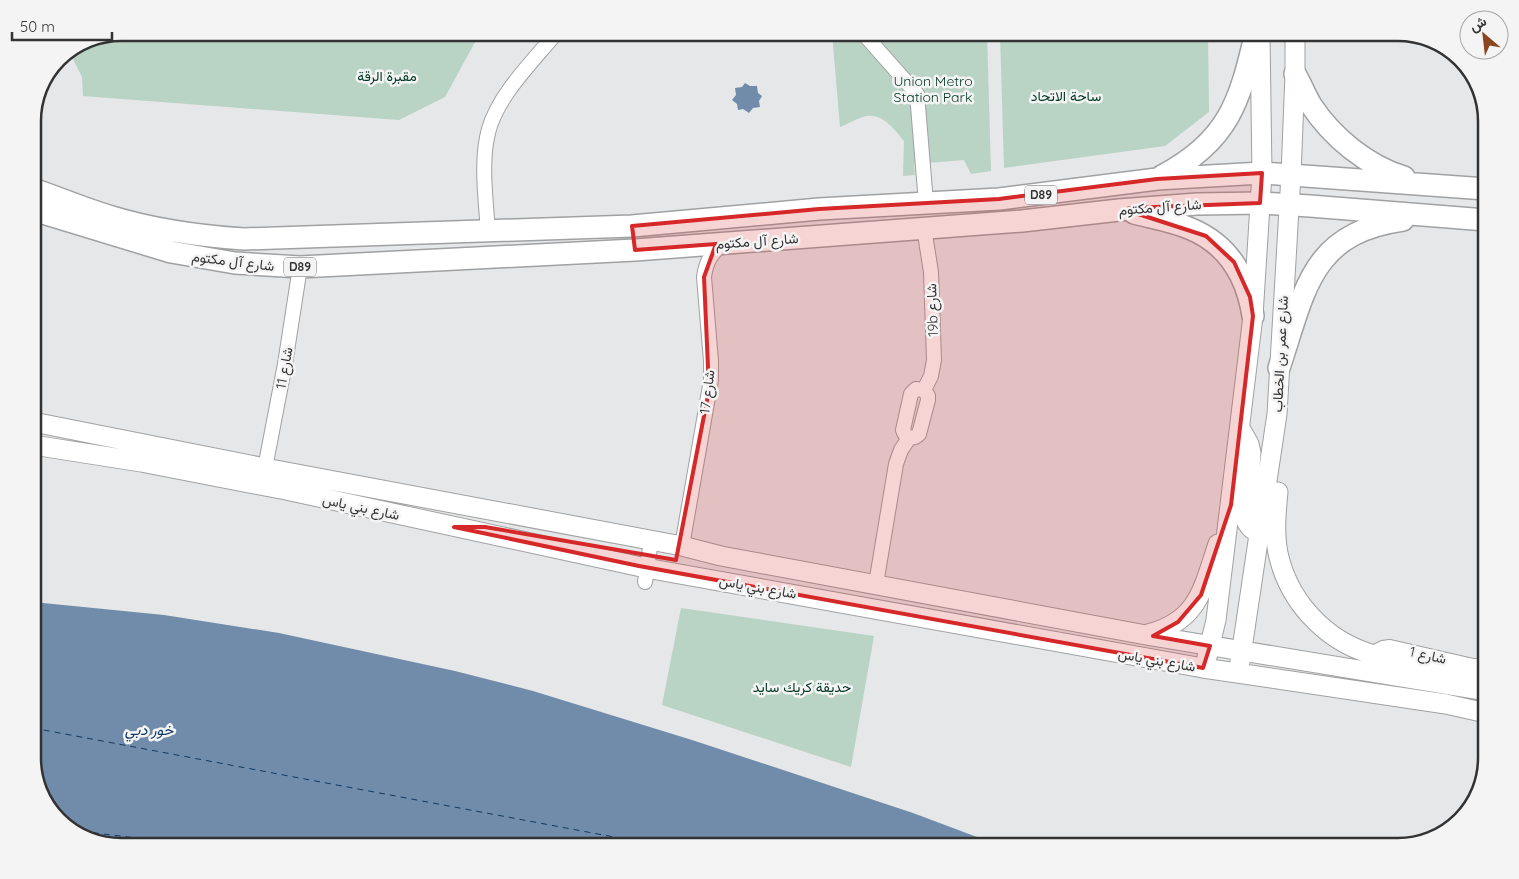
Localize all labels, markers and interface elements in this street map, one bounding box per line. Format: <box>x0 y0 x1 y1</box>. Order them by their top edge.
scale bar <box>12 10 112 42</box>
north arrow <box>1459 10 1509 60</box>
text: ش <box>1466 12 1490 35</box>
text: 50 m <box>20 17 55 36</box>
park label: مقبرة الرقة <box>357 67 417 85</box>
park label: Union Metro Station Park <box>893 72 973 106</box>
park label: ساحة الاتحاد <box>1031 87 1101 105</box>
road number: D89 <box>1025 186 1057 204</box>
street label: شارع آل مكتوم <box>1118 195 1202 221</box>
street label: شارع آل مكتوم <box>715 229 799 255</box>
street label: شارع آل مكتوم <box>190 247 275 277</box>
road number: D89 <box>284 258 316 276</box>
street label: 19b شارع <box>922 283 944 337</box>
street label: شارع عمر بن الخطاب <box>1268 295 1294 413</box>
street label: شارع 11 <box>271 346 299 391</box>
street label: شارع 17 <box>695 369 721 415</box>
street label: شارع بني ياس <box>320 490 401 527</box>
street label: شارع بني ياس <box>717 571 798 606</box>
street label: شارع 1 <box>1407 642 1448 670</box>
street label: شارع بني ياس <box>1116 644 1197 679</box>
park label: حديقة كريك سايد <box>753 678 851 696</box>
water label: خور دبي <box>125 720 174 742</box>

